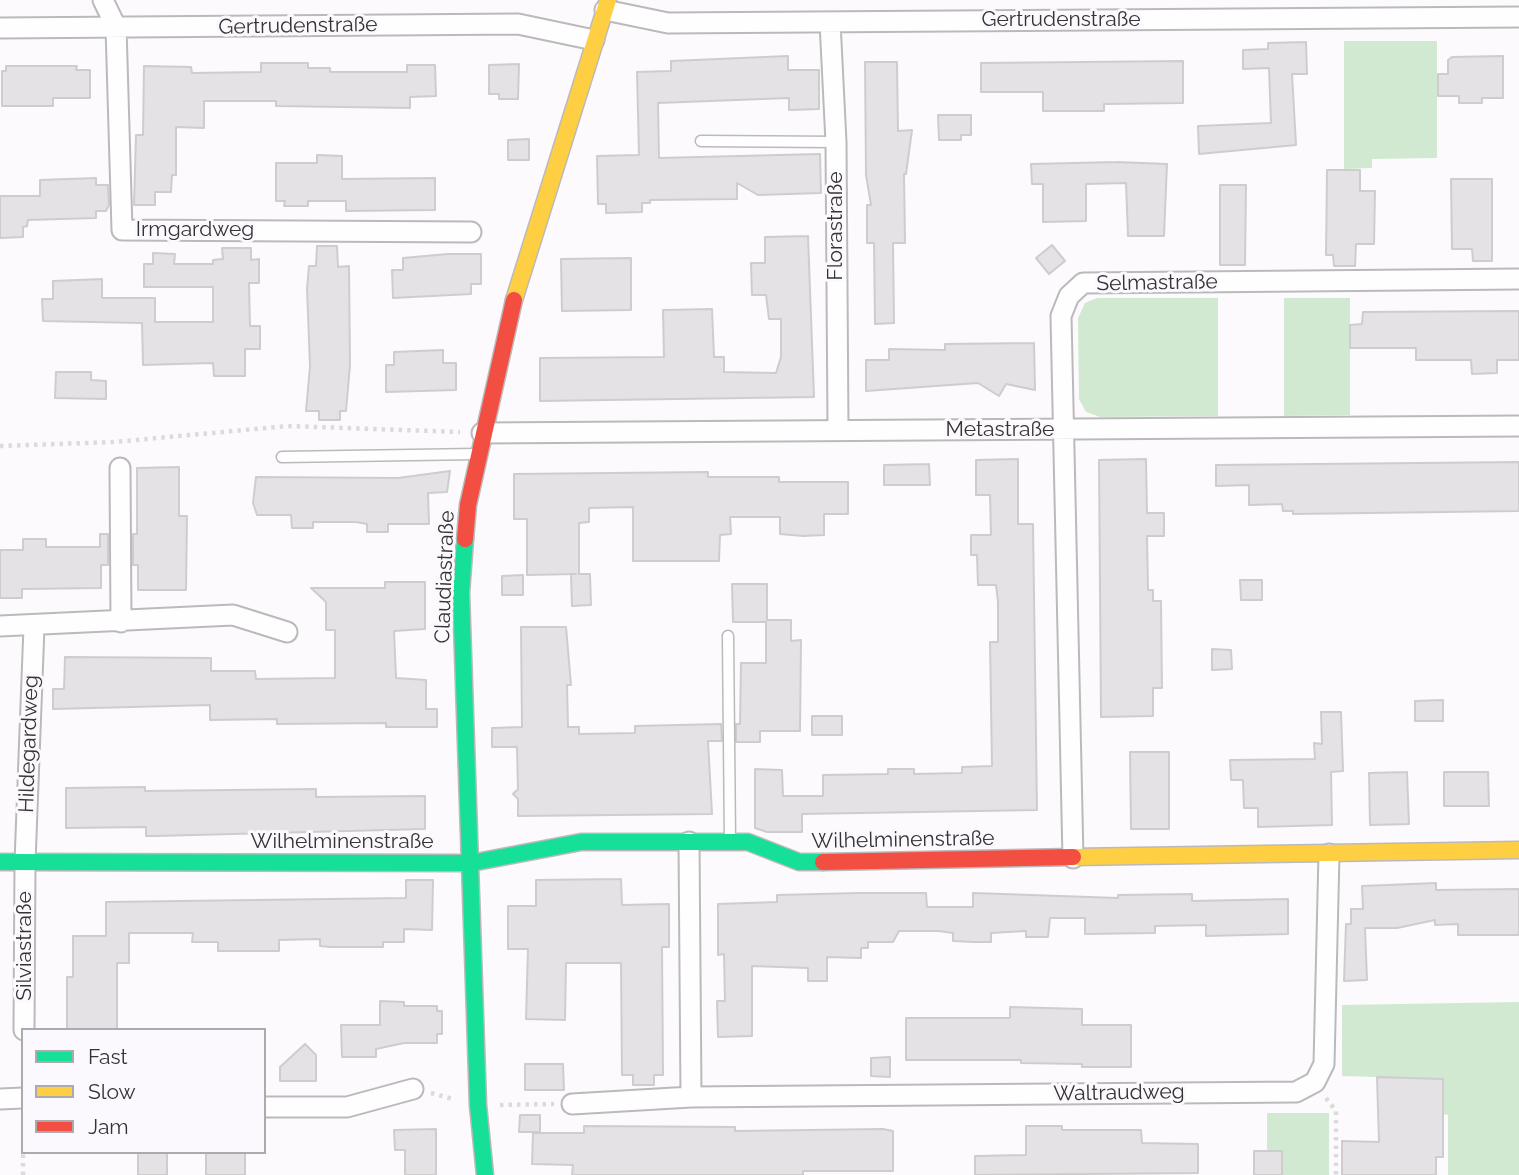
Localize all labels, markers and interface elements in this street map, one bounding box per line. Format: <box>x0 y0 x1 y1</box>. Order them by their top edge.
street label: Gertrudenstraße <box>981 7 1141 33</box>
street label: Gertrudenstraße <box>218 12 378 40</box>
street label: Florastraße <box>823 171 849 281</box>
street label: Irmgardweg <box>136 217 254 243</box>
street label: Selmastraße <box>1096 269 1218 297</box>
street label: Metastraße <box>946 417 1054 443</box>
street label: Claudiastraße <box>430 510 460 644</box>
street label: Hildegardweg <box>14 675 44 813</box>
street label: Wilhelminenstraße <box>811 826 995 854</box>
street label: Wilhelminenstraße <box>250 829 434 855</box>
street label: Silviastraße <box>12 891 38 1001</box>
legend <box>21 1028 266 1154</box>
text: Fast <box>88 1044 128 1069</box>
text: Slow <box>88 1079 136 1104</box>
street label: Waltraudweg <box>1053 1079 1185 1107</box>
text: Jam <box>88 1114 129 1139</box>

